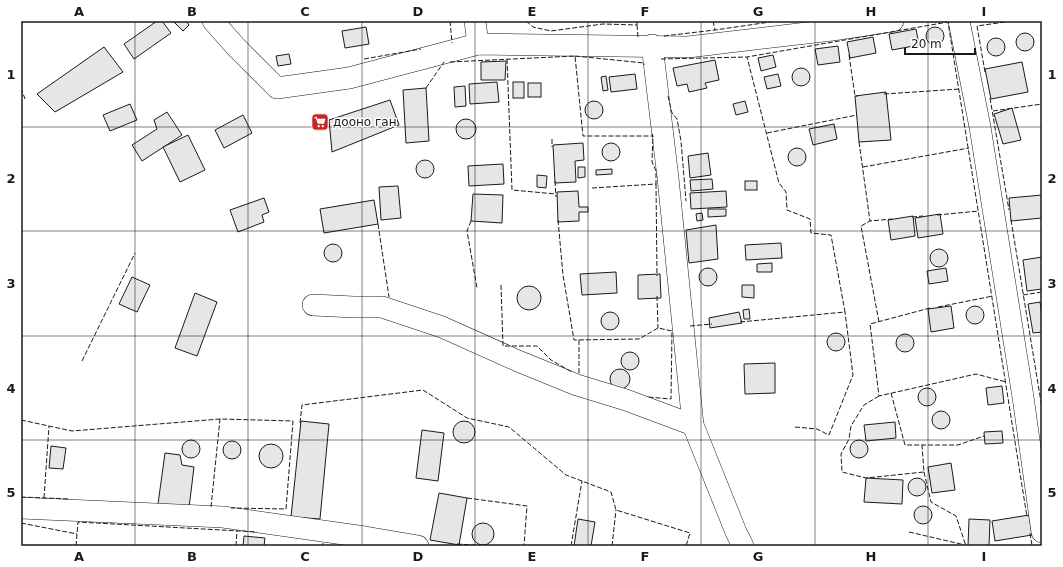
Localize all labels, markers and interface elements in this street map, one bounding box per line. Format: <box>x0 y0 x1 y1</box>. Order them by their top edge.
text: A <box>74 4 84 19</box>
text: B <box>187 4 197 19</box>
text: C <box>300 4 310 19</box>
text: D <box>413 4 424 19</box>
text: E <box>528 4 536 19</box>
text: F <box>641 4 649 19</box>
text: G <box>753 4 763 19</box>
text: H <box>866 4 876 19</box>
text: I <box>982 4 986 19</box>
scale bar <box>905 30 975 56</box>
text: 20 m <box>911 37 942 51</box>
text: 1 <box>6 67 16 82</box>
text: 1 <box>1047 67 1057 82</box>
supermarket icon: дооно ган <box>310 112 330 132</box>
place label: дооно ган <box>333 115 397 129</box>
text: 2 <box>6 171 16 186</box>
text: 2 <box>1047 171 1057 186</box>
text: 3 <box>6 276 16 291</box>
text: 3 <box>1047 276 1057 291</box>
text: 4 <box>6 381 16 396</box>
text: 4 <box>1047 381 1057 396</box>
text: 5 <box>6 485 16 500</box>
text: 5 <box>1047 485 1057 500</box>
text: A <box>74 549 84 564</box>
text: B <box>187 549 197 564</box>
text: C <box>300 549 310 564</box>
text: D <box>413 549 424 564</box>
text: E <box>528 549 536 564</box>
text: F <box>641 549 649 564</box>
text: G <box>753 549 763 564</box>
text: H <box>866 549 876 564</box>
text: I <box>982 549 986 564</box>

